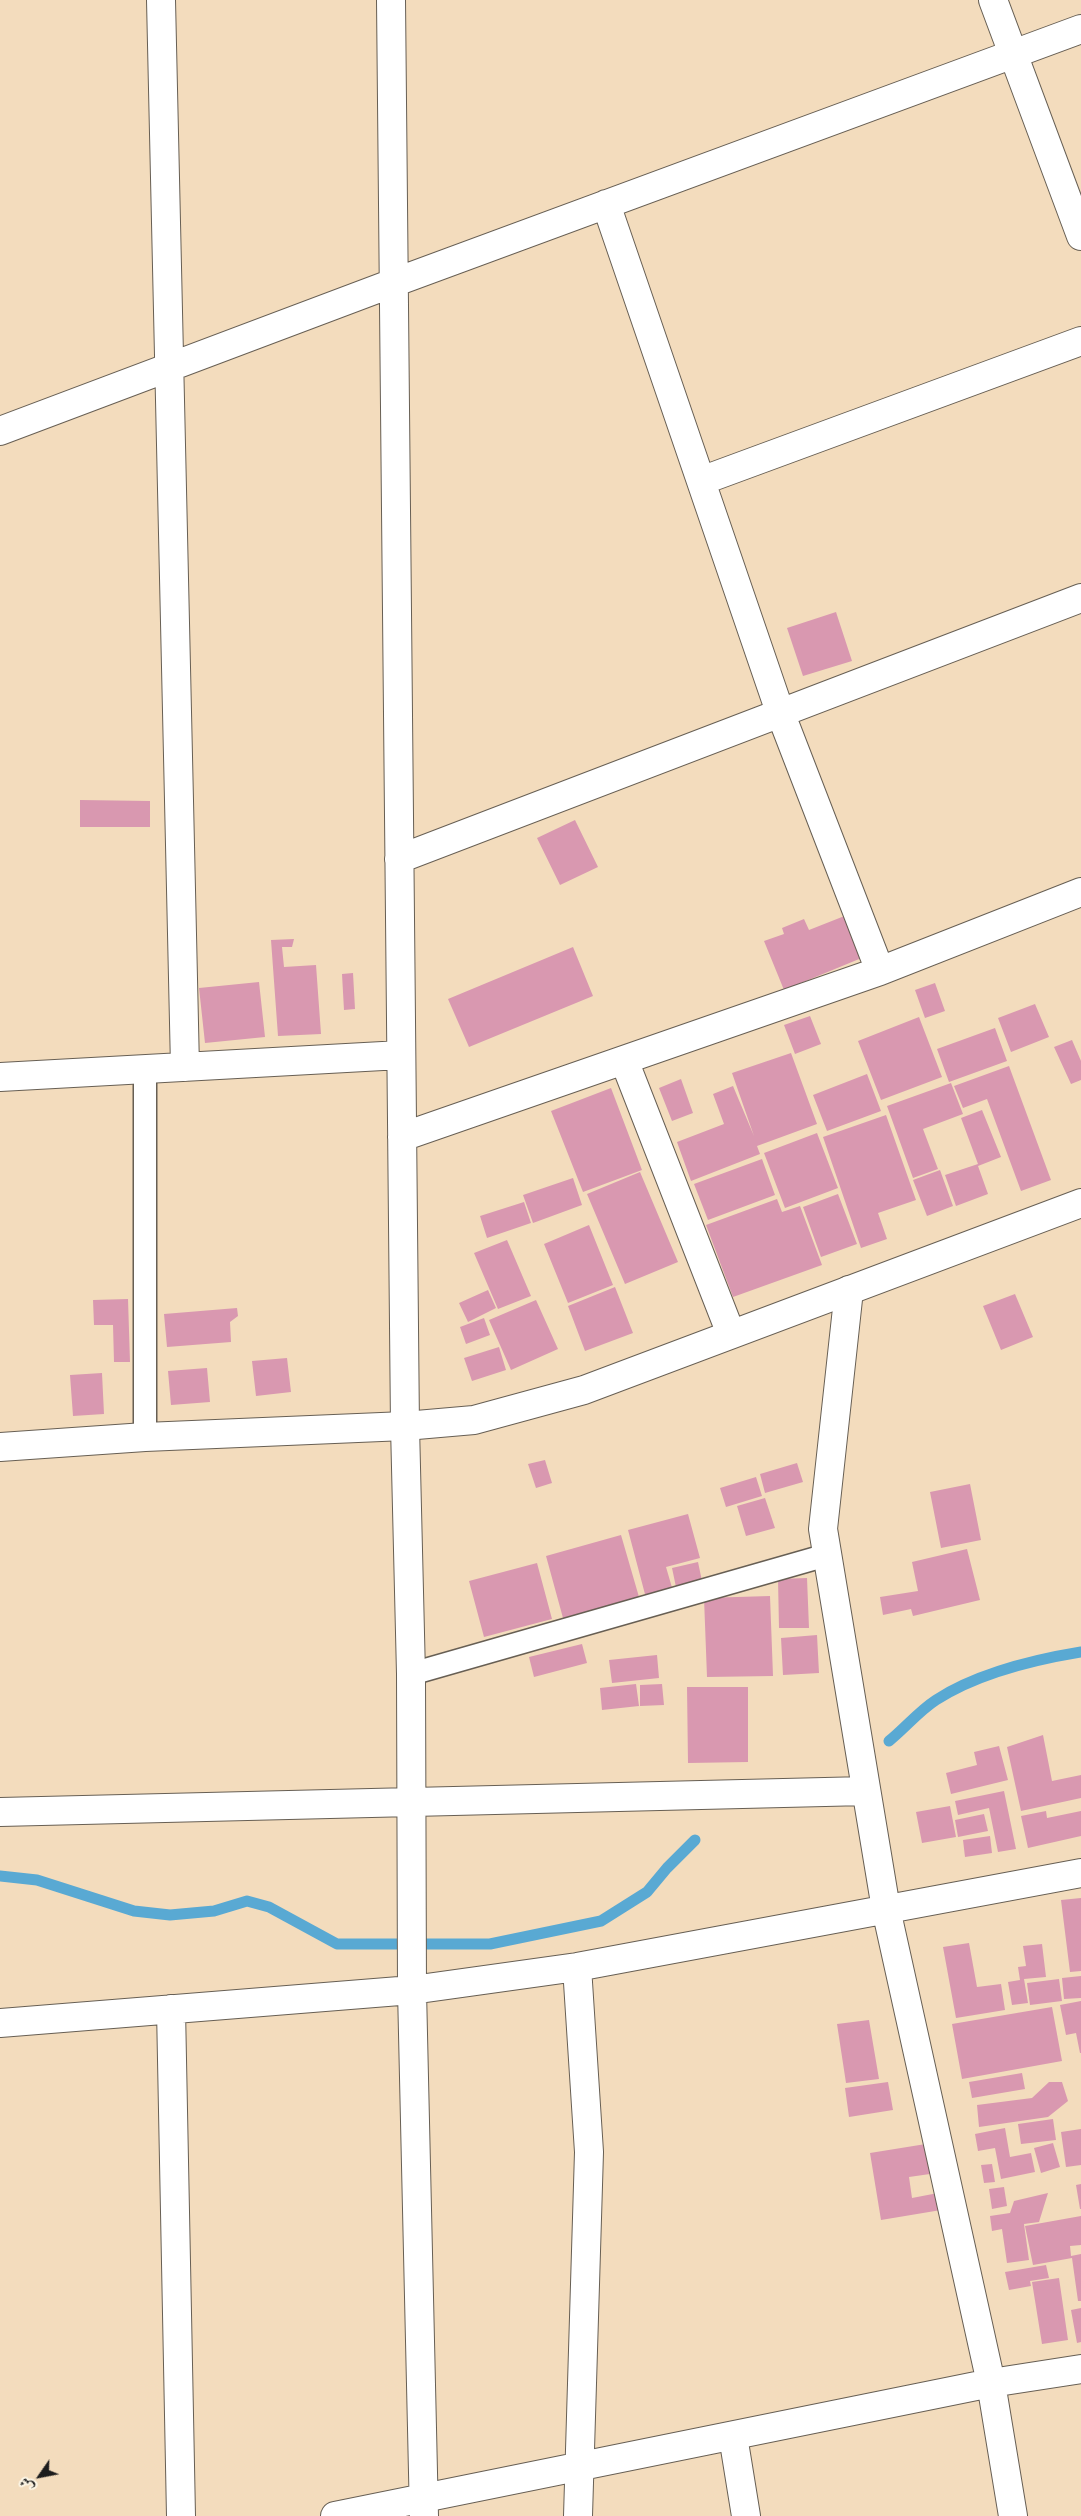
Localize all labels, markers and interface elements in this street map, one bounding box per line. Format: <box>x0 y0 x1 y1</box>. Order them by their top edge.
north arrow <box>15 2451 65 2501</box>
text: ش <box>15 2473 39 2495</box>

